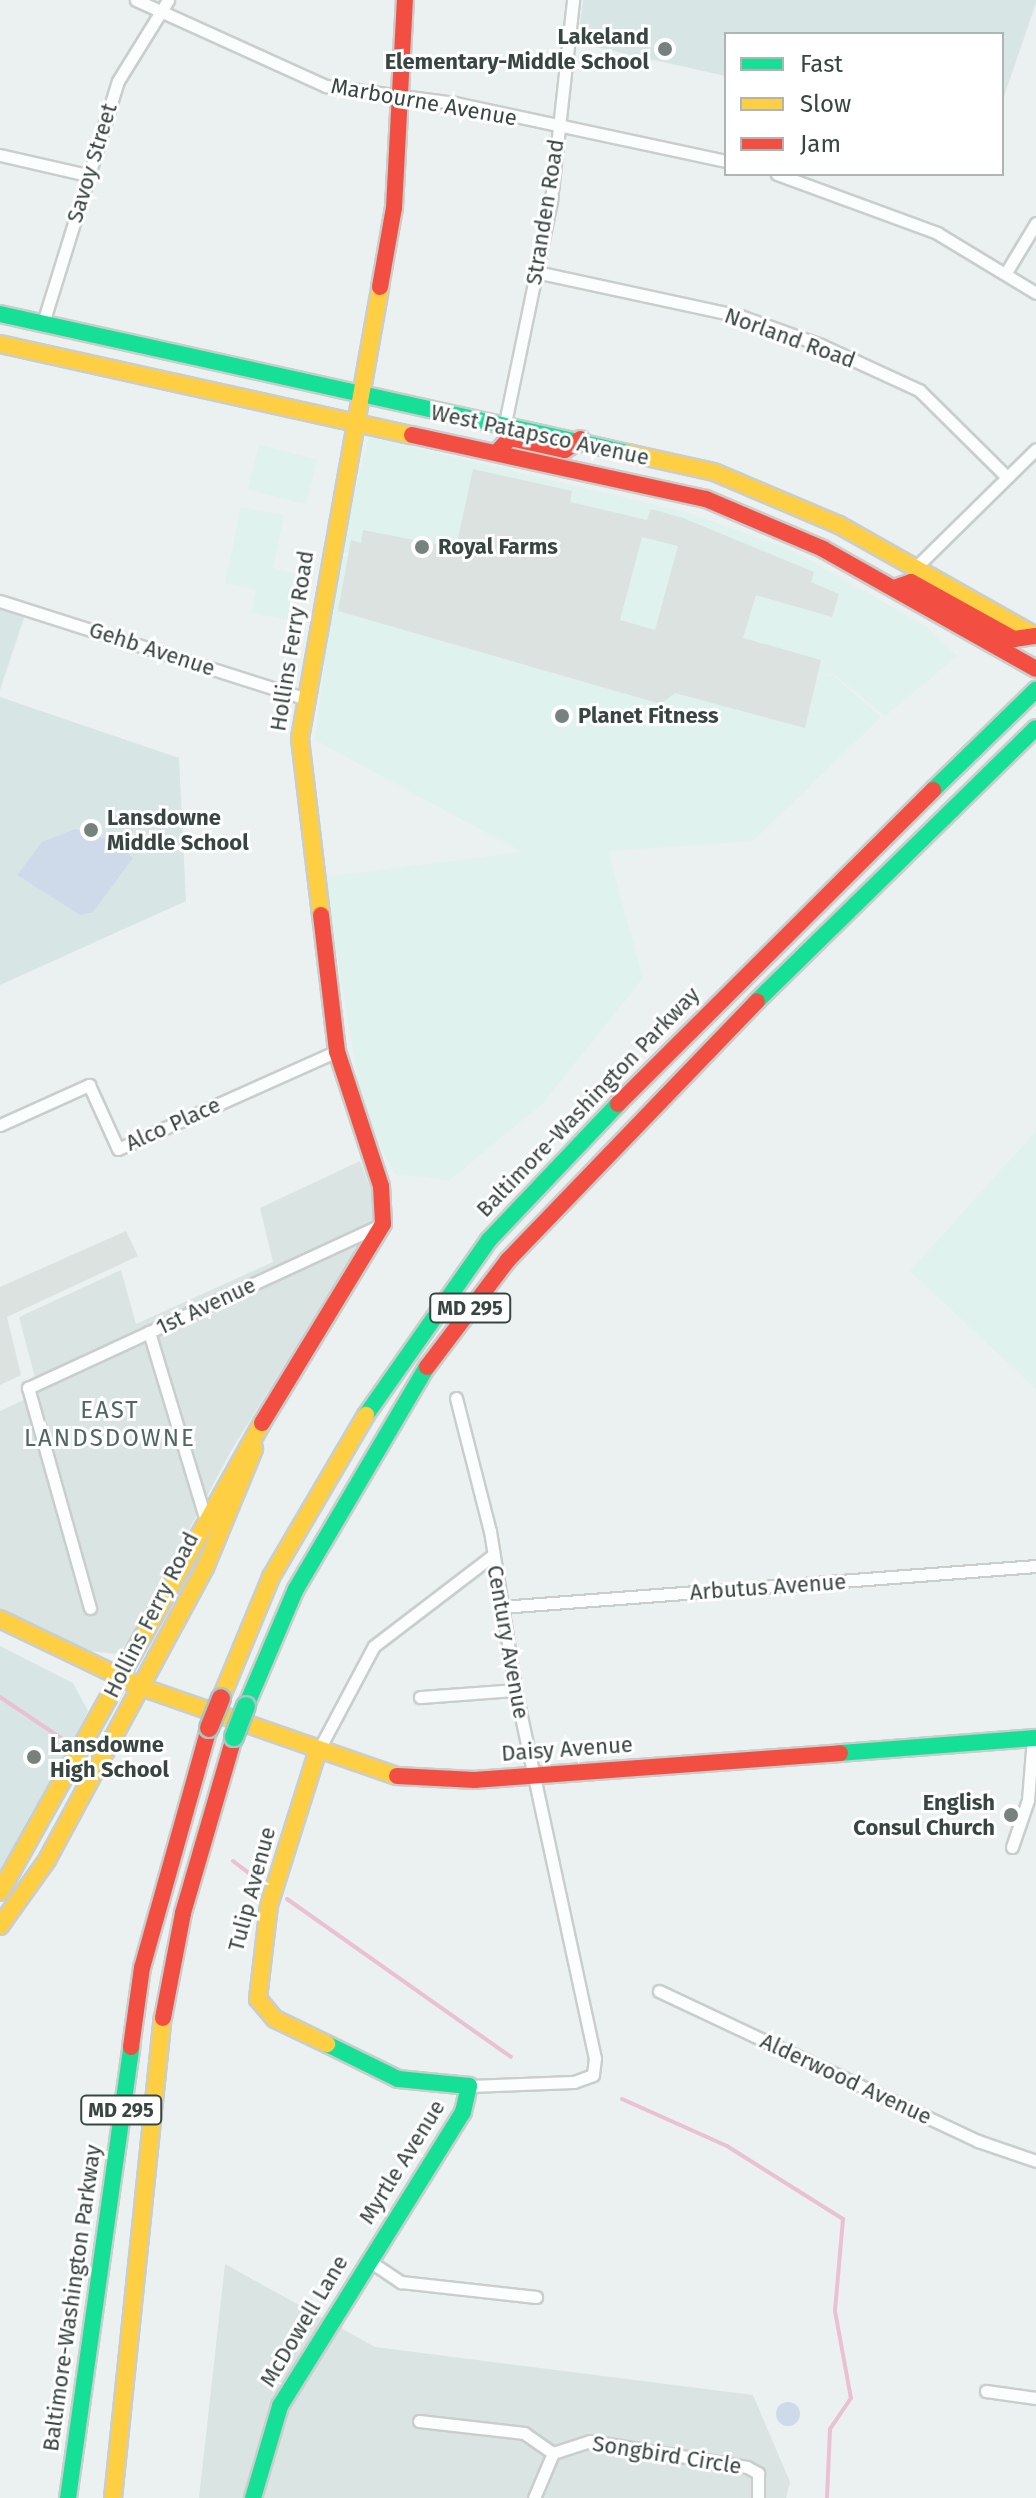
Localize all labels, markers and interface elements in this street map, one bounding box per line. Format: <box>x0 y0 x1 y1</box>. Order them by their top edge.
place label: Lakeland Elementary-Middle School <box>385 23 649 74</box>
legend <box>724 32 1004 176</box>
marker: Lakeland Elementary-Middle School <box>656 40 674 58</box>
text: Fast <box>800 50 843 78</box>
street label: Marbourne Avenue <box>329 73 519 131</box>
text: Slow <box>800 90 851 118</box>
street label: Savoy Street <box>61 100 123 226</box>
text: Jam <box>800 130 841 158</box>
street label: Stranden Road <box>520 137 570 287</box>
street label: Norland Road <box>721 302 859 374</box>
street label: West Patapsco Avenue <box>428 399 652 471</box>
place label: Royal Farms <box>438 534 558 560</box>
marker: Royal Farms <box>413 538 431 556</box>
street label: Hollins Ferry Road <box>265 549 319 733</box>
street label: Gehb Avenue <box>86 616 218 682</box>
place label: Planet Fitness <box>578 703 719 729</box>
marker: Planet Fitness <box>553 707 571 725</box>
place label: Lansdowne Middle School <box>107 804 249 856</box>
marker: Lansdowne Middle School <box>82 821 100 839</box>
street label: Baltimore-Washington Parkway <box>471 982 705 1222</box>
street label: Alco Place <box>122 1091 224 1157</box>
street label: 1st Avenue <box>152 1272 260 1340</box>
road number: MD 295 <box>428 1292 512 1324</box>
district label: EAST LANDSDOWNE <box>24 1397 196 1453</box>
street label: Hollins Ferry Road <box>98 1528 204 1702</box>
street label: Century Avenue <box>481 1563 535 1721</box>
street label: Arbutus Avenue <box>689 1568 847 1606</box>
place label: Lansdowne High School <box>50 1731 169 1782</box>
street label: Daisy Avenue <box>500 1731 634 1767</box>
marker: Lansdowne High School <box>25 1748 43 1766</box>
place label: English Consul Church <box>853 1789 995 1840</box>
marker: English Consul Church <box>1002 1806 1020 1824</box>
street label: Tulip Avenue <box>223 1824 281 1954</box>
street label: Alderwood Avenue <box>756 2028 936 2130</box>
road number: MD 295 <box>79 2094 163 2126</box>
street label: Myrtle Avenue <box>353 2095 451 2229</box>
street label: Baltimore-Washington Parkway <box>37 2143 107 2453</box>
street label: McDowell Lane <box>254 2250 354 2392</box>
street label: Songbird Circle <box>591 2430 743 2480</box>

